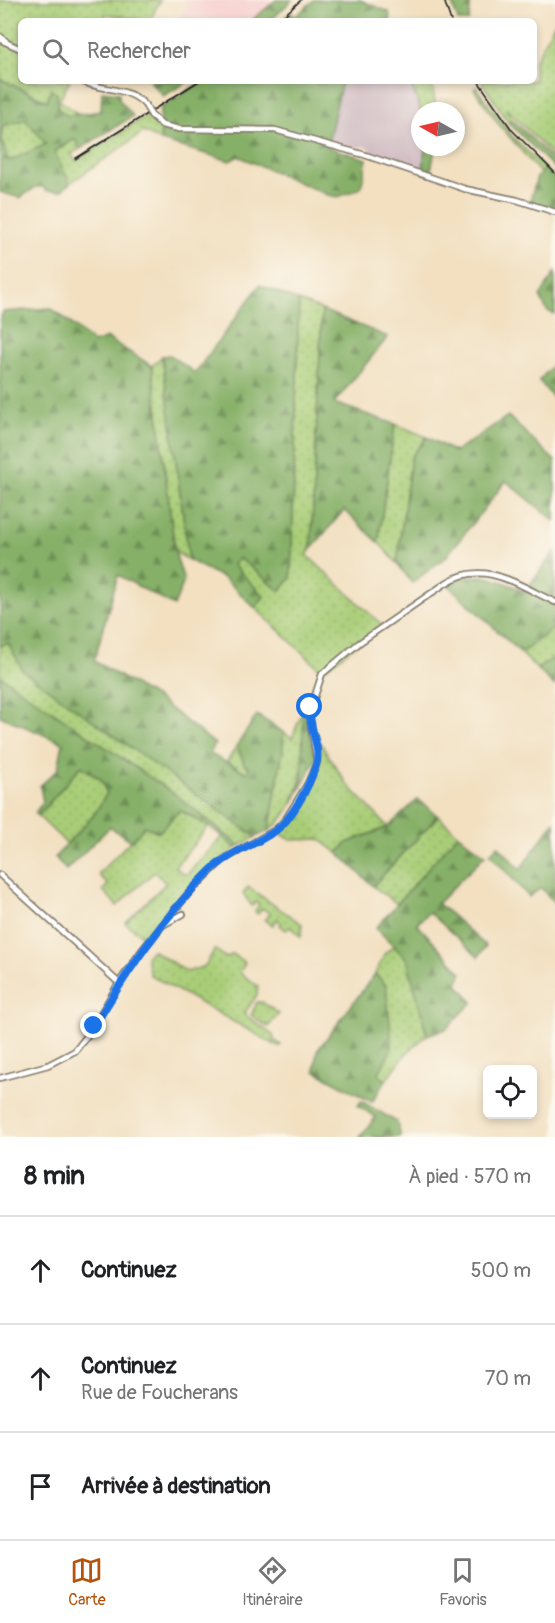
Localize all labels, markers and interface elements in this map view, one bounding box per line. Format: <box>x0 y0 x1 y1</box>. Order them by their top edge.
search box <box>18 18 537 84</box>
icon: search <box>39 35 72 68</box>
text: Rechercher <box>87 37 191 65</box>
north arrow <box>411 102 465 156</box>
route start <box>296 693 322 719</box>
route end <box>80 1012 106 1038</box>
map controls <box>483 1065 537 1119</box>
button: locate <box>483 1065 537 1119</box>
text: 8 min <box>24 1160 85 1192</box>
text: À pied · 570 m <box>408 1164 531 1189</box>
icon: ahead <box>24 1254 57 1287</box>
text: Continuez <box>81 1256 177 1284</box>
text: 500 m <box>471 1258 531 1283</box>
text: Continuez <box>81 1352 177 1380</box>
icon: ahead <box>24 1362 57 1395</box>
text: 70 m <box>485 1366 531 1391</box>
text: Rue de Foucherans <box>81 1380 238 1405</box>
icon: arrive <box>24 1470 57 1503</box>
text: Arrivée à destination <box>81 1472 271 1500</box>
tab: Carte <box>68 1554 106 1610</box>
tab: Itinéraire <box>242 1554 303 1610</box>
tab: Favoris <box>439 1554 487 1610</box>

